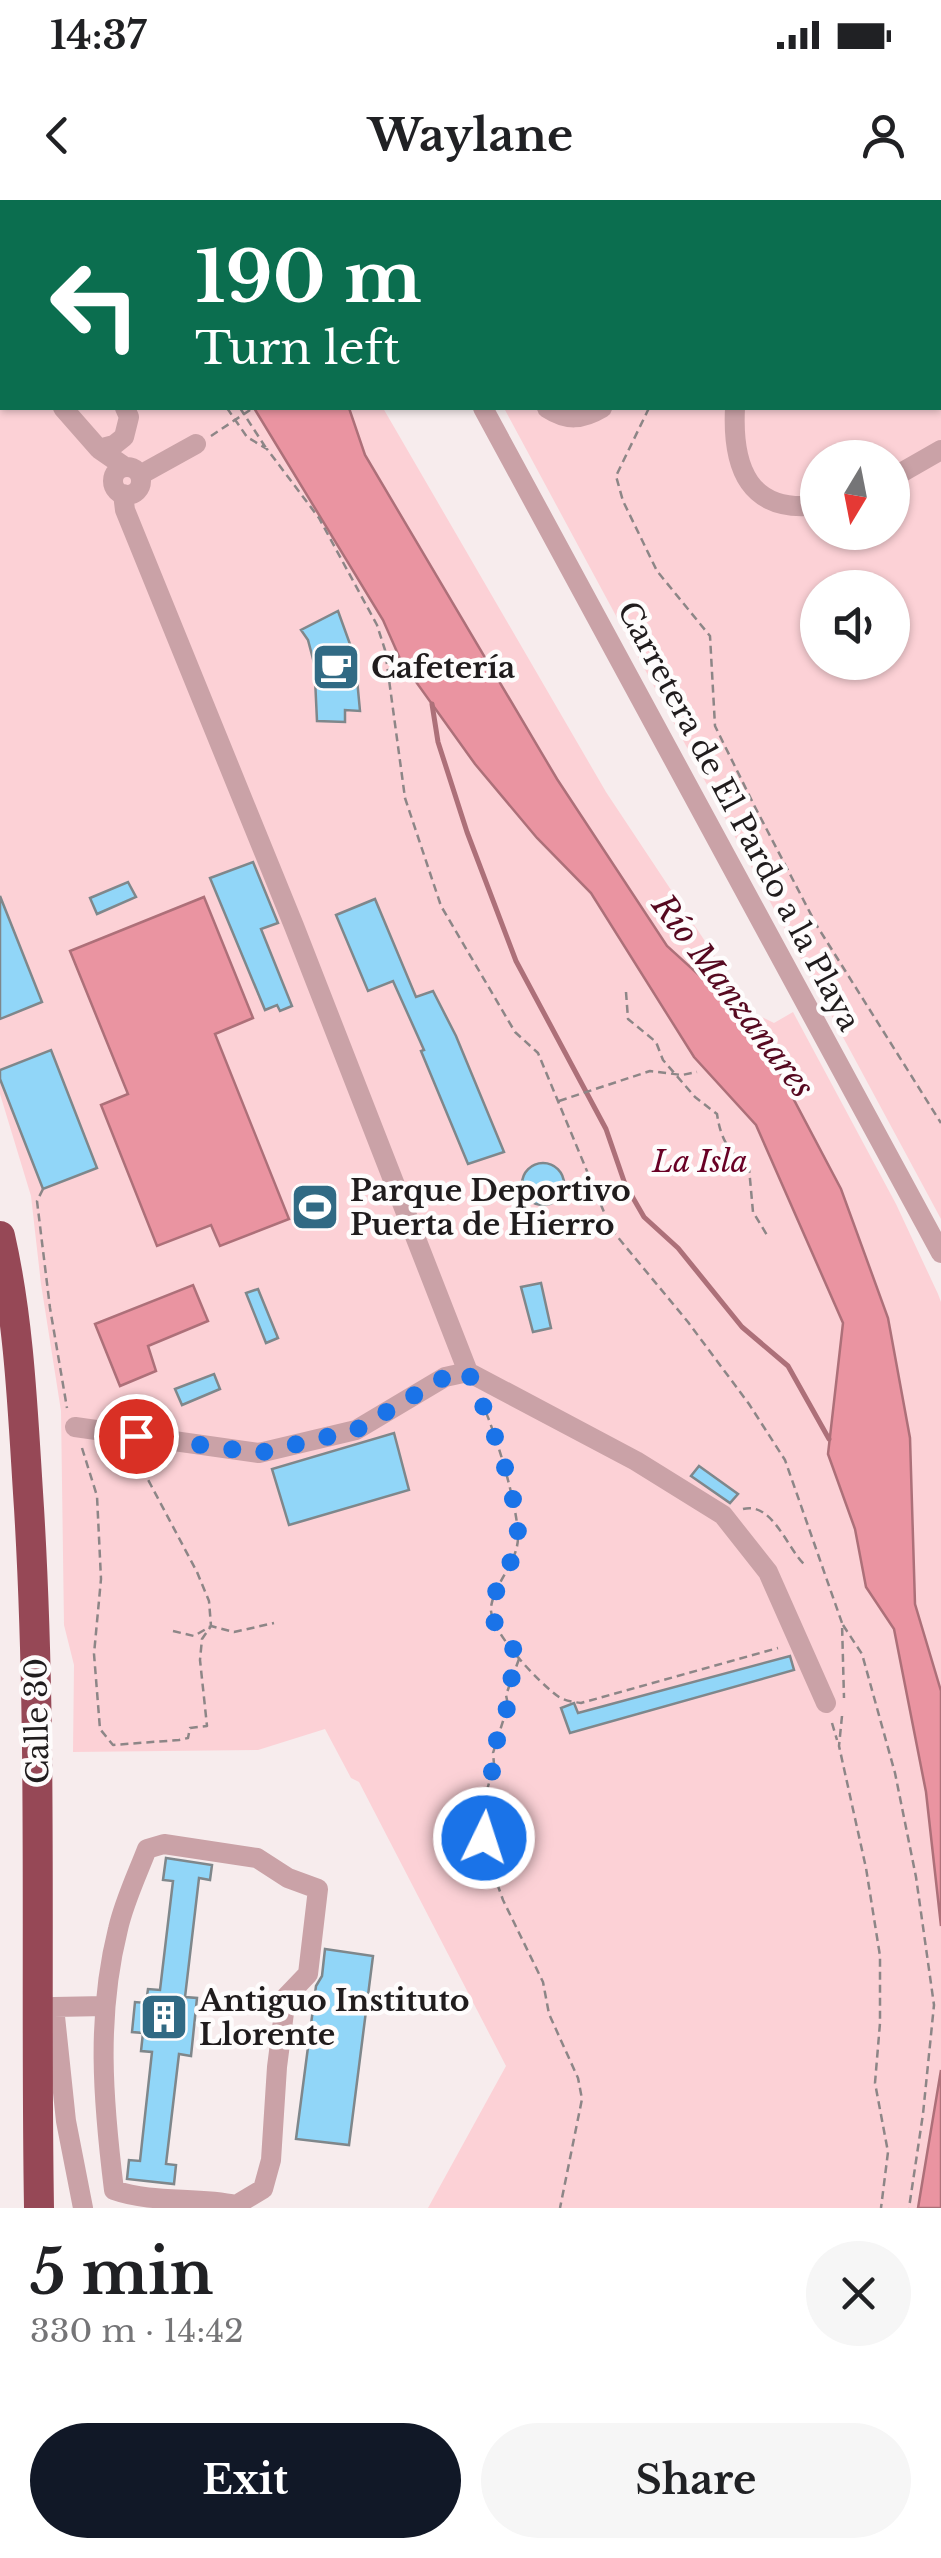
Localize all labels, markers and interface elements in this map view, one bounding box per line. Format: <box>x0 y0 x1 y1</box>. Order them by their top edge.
text: 14:37 <box>50 12 146 59</box>
text: Waylane <box>368 107 573 163</box>
icon: back <box>30 108 85 163</box>
icon: person <box>856 108 911 163</box>
text: 190 m <box>195 234 422 321</box>
icon: left <box>30 240 160 370</box>
text: Turn left <box>195 320 400 376</box>
north arrow <box>800 440 910 550</box>
map controls <box>800 440 910 680</box>
button: sound <box>800 570 910 680</box>
street label: Carretera de El Pardo a la Playa <box>610 595 868 1037</box>
cafe icon: Cafetería <box>310 641 362 693</box>
place label: Cafetería <box>371 649 515 686</box>
water label: Río Manzanares <box>643 885 823 1106</box>
park label: La Isla <box>651 1143 748 1180</box>
place label: Parque Deportivo Puerta de Hierro <box>350 1172 631 1243</box>
sports icon: Parque Deportivo Puerta de Hierro <box>289 1181 341 1233</box>
pin <box>94 1394 179 1479</box>
icon: arrive <box>109 1409 164 1464</box>
street label: Calle 30 <box>17 1658 57 1784</box>
position arrow <box>432 1786 536 1890</box>
place label: Antiguo Instituto Llorente <box>198 1982 470 2053</box>
building icon: Antiguo Instituto Llorente <box>138 1991 190 2043</box>
text: 5 min <box>30 2236 213 2310</box>
button: close <box>806 2241 911 2346</box>
text: 330 m · 14:42 <box>30 2311 244 2351</box>
button: Exit <box>30 2423 461 2538</box>
button: Share <box>481 2423 911 2538</box>

